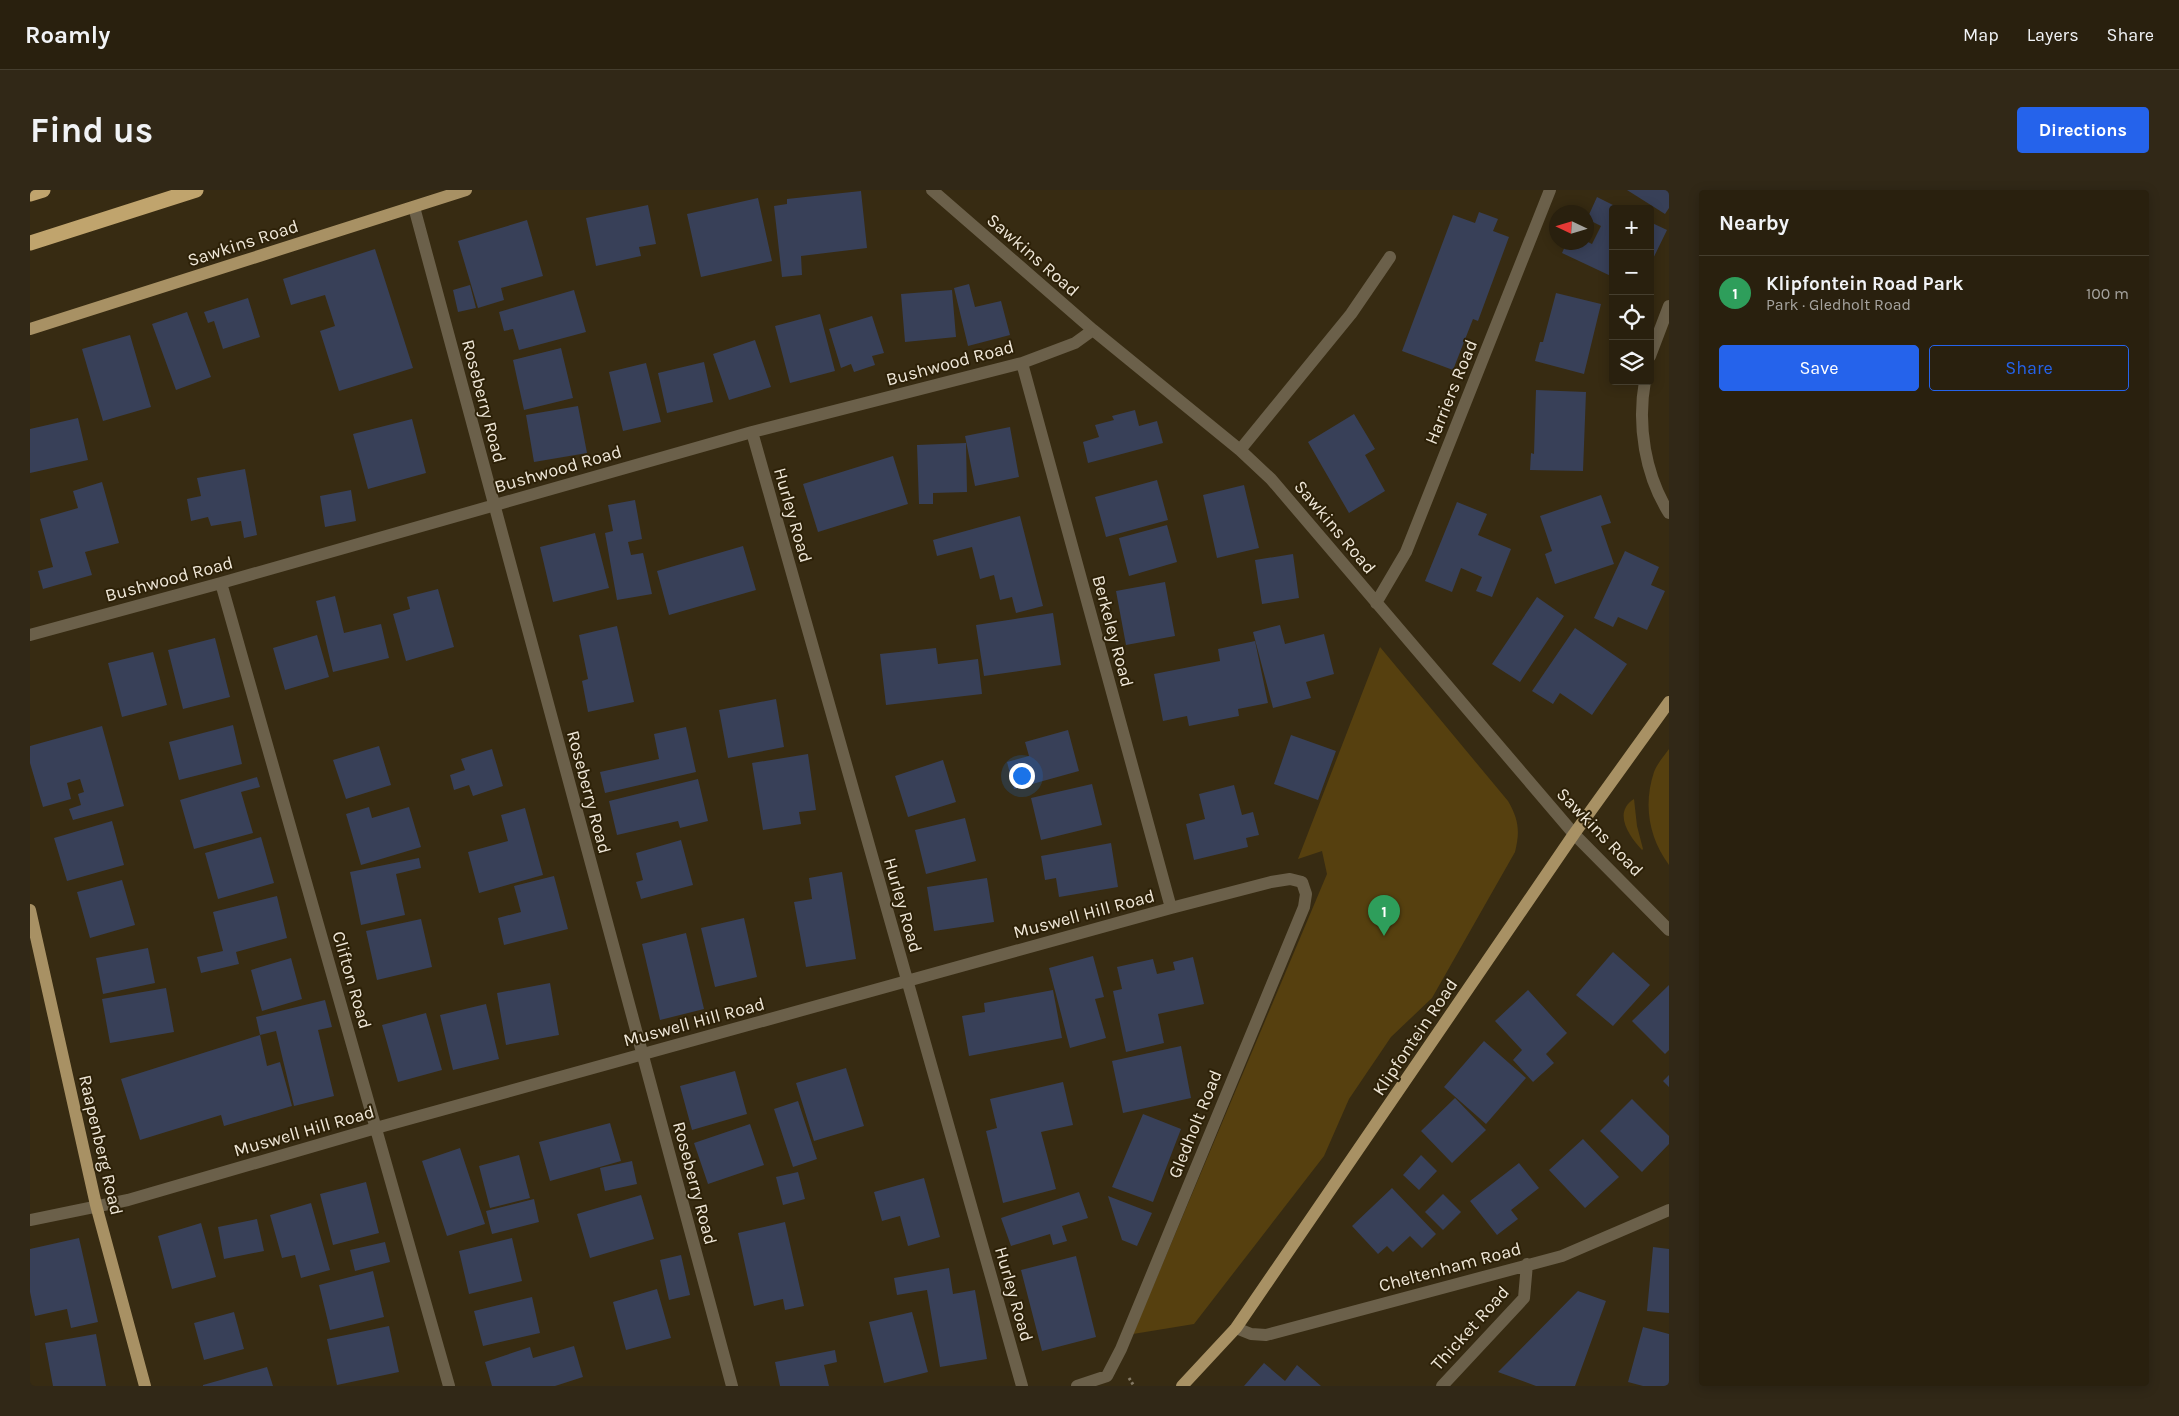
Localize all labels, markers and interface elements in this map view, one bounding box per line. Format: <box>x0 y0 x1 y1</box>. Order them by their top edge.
text: Roamly <box>25 21 110 49</box>
text: Map <box>1963 24 1999 46</box>
text: Layers <box>2027 24 2079 46</box>
text: Share <box>2107 24 2154 46</box>
button: Directions <box>2017 107 2149 153</box>
text: Find us <box>30 110 153 151</box>
north arrow <box>1549 205 1594 250</box>
map controls <box>1609 205 1654 385</box>
button: + <box>1609 205 1654 250</box>
street label: Sawkins Road <box>982 209 1084 301</box>
text: Nearby <box>1719 211 1789 235</box>
street label: Sawkins Road <box>185 215 301 271</box>
button: − <box>1609 250 1654 295</box>
text: Klipfontein Road Park <box>1766 273 1963 295</box>
text: 1 <box>1732 284 1738 303</box>
text: 100 m <box>2086 284 2129 303</box>
button: locate <box>1609 295 1654 340</box>
text: Park · Gledholt Road <box>1766 295 1911 314</box>
street label: Bushwood Road <box>884 335 1016 391</box>
street label: Harriers Road <box>1420 336 1482 448</box>
street label: Roseberry Road <box>457 337 511 465</box>
button: layers <box>1609 340 1654 385</box>
button: Save <box>1719 345 1919 391</box>
button: Share <box>1929 345 2129 391</box>
street label: Bushwood Road <box>492 440 624 498</box>
street label: Hurley Road <box>769 465 817 565</box>
street label: Sawkins Road <box>1289 476 1381 578</box>
street label: Bushwood Road <box>103 551 235 607</box>
street label: Berkeley Road <box>1088 573 1138 689</box>
street label: Roseberry Road <box>562 728 616 856</box>
your location <box>1009 763 1035 789</box>
street label: Sawkins Road <box>1552 783 1648 881</box>
street label: Hurley Road <box>879 855 927 955</box>
street label: Muswell Hill Road <box>1011 885 1157 943</box>
pin: 1 <box>1368 895 1400 936</box>
street label: Clifton Road <box>328 929 376 1031</box>
street label: Klipfontein Road <box>1368 974 1462 1100</box>
street label: Muswell Hill Road <box>621 993 767 1051</box>
street label: Gledholt Road <box>1163 1067 1227 1181</box>
street label: Raapenberg Road <box>74 1073 128 1217</box>
street label: Muswell Hill Road <box>231 1100 377 1162</box>
street label: Roseberry Road <box>668 1119 722 1247</box>
street label: Cheltenham Road <box>1376 1237 1524 1297</box>
street label: Hurley Road <box>990 1244 1038 1344</box>
street label: Thicket Road <box>1426 1281 1514 1375</box>

